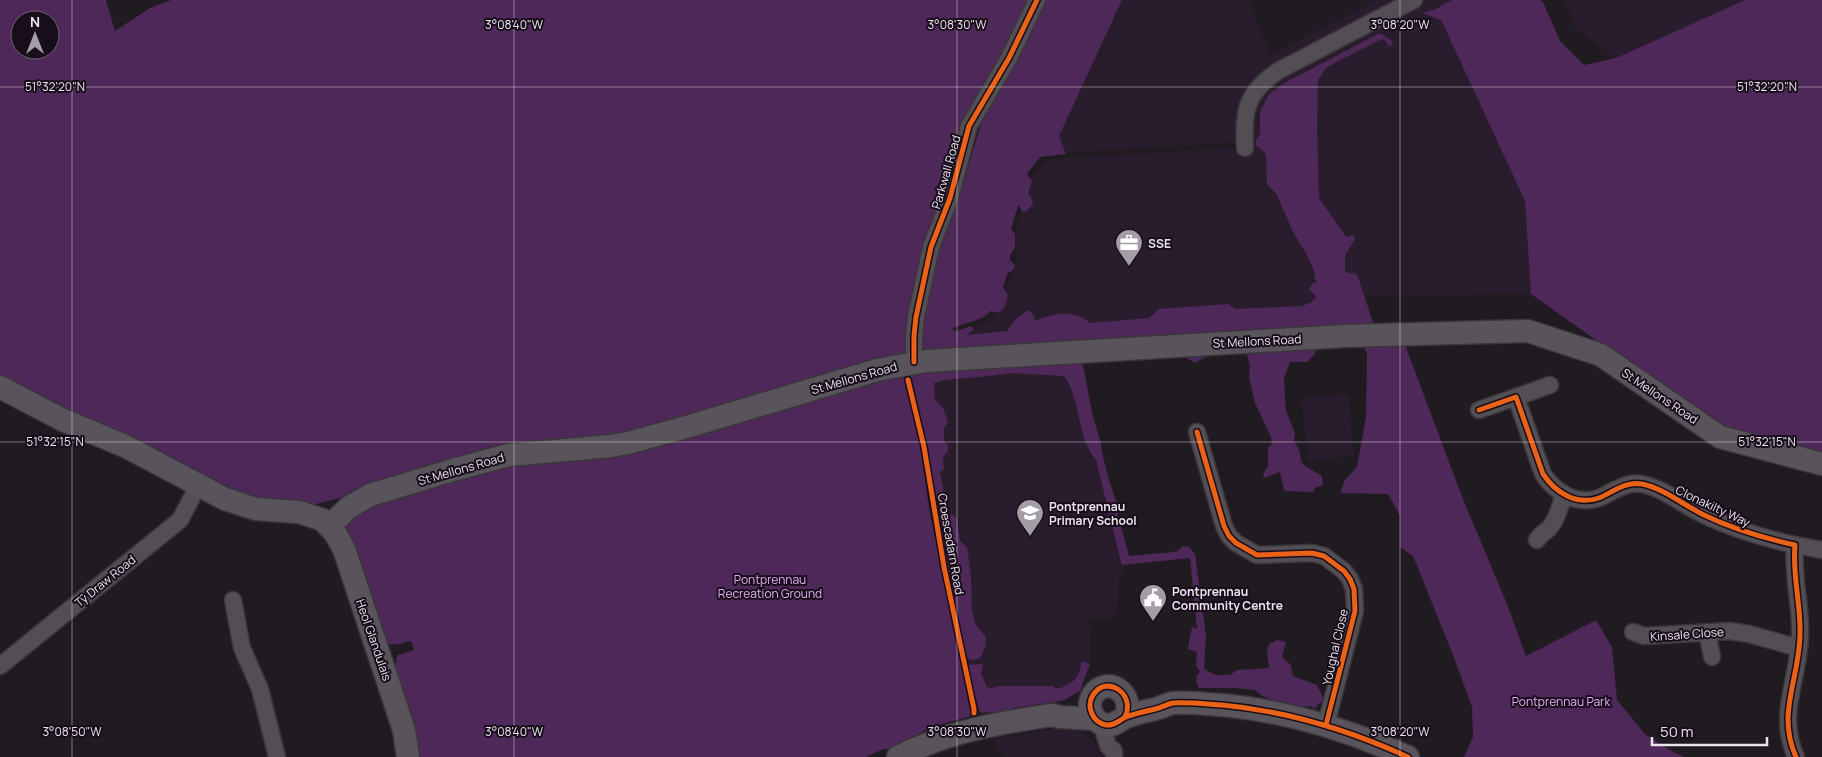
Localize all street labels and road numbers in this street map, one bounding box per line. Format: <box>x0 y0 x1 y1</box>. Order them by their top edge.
street label: Parkwall Road <box>927 133 965 211</box>
street label: St Mellons Road <box>1212 330 1302 352</box>
street label: St Mellons Road <box>809 358 899 398</box>
street label: St Mellons Road <box>1618 364 1702 428</box>
street label: St Mellons Road <box>416 449 506 489</box>
street label: Clonakilty Way <box>1673 481 1754 531</box>
street label: Croescadarn Road <box>934 492 968 596</box>
street label: Tŷ Draw Road <box>71 551 139 611</box>
street label: Heol Glandulais <box>352 597 396 683</box>
street label: Youghal Close <box>1318 607 1352 687</box>
street label: Kinsale Close <box>1650 623 1724 645</box>

